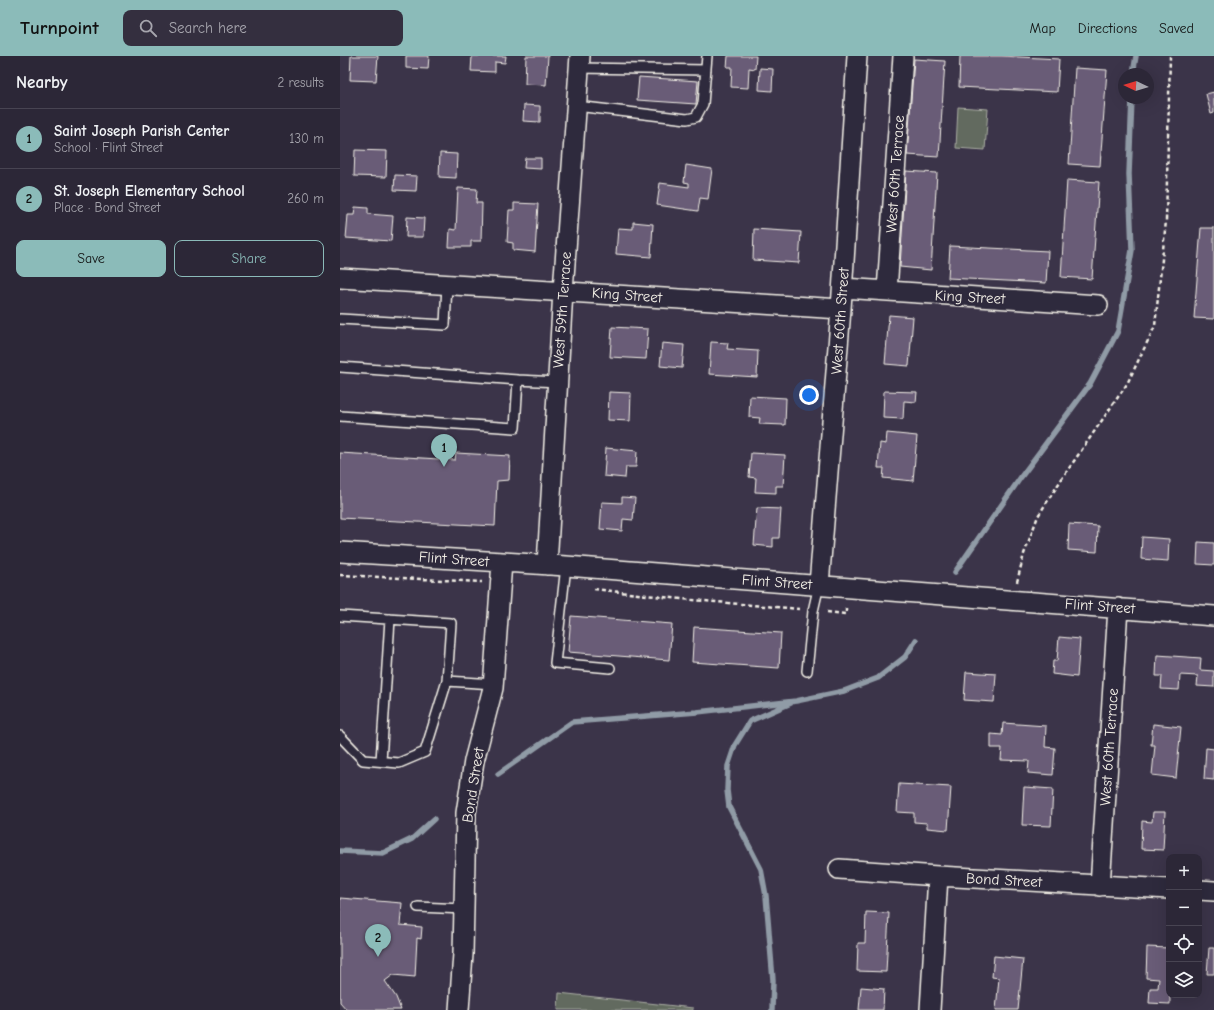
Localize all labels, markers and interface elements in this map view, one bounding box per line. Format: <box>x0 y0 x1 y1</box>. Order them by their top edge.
search box <box>123 10 403 46</box>
text: Turnpoint <box>20 17 99 39</box>
icon: search <box>137 17 159 39</box>
text: Search here <box>169 19 247 37</box>
text: Map <box>1029 20 1056 37</box>
text: Directions <box>1078 20 1137 37</box>
text: Saved <box>1159 20 1194 37</box>
north arrow <box>1118 68 1154 104</box>
text: Nearby <box>16 73 67 92</box>
text: 2 results <box>277 75 324 90</box>
street label: West 60th Terrace <box>882 114 908 233</box>
text: Saint Joseph Parish Center <box>54 122 229 140</box>
text: 1 <box>26 131 32 146</box>
text: 130 m <box>289 131 324 146</box>
text: School · Flint Street <box>54 140 163 155</box>
text: St. Joseph Elementary School <box>54 182 245 200</box>
text: 2 <box>26 191 32 206</box>
text: 260 m <box>287 191 324 206</box>
text: Place · Bond Street <box>54 200 161 215</box>
button: Save <box>16 240 166 277</box>
button: Share <box>174 240 324 277</box>
street label: West 59th Terrace <box>549 251 575 369</box>
street label: West 60th Street <box>827 266 853 375</box>
street label: King Street <box>591 284 664 306</box>
street label: King Street <box>934 286 1006 308</box>
your location <box>799 385 819 405</box>
pin: 1 <box>431 434 457 467</box>
street label: Flint Street <box>418 548 490 570</box>
street label: Flint Street <box>741 571 813 593</box>
street label: Flint Street <box>1064 595 1136 617</box>
street label: West 60th Terrace <box>1096 687 1122 806</box>
street label: Bond Street <box>458 745 488 824</box>
map controls <box>1166 854 1202 998</box>
button: + <box>1166 854 1202 890</box>
street label: Bond Street <box>966 869 1043 891</box>
button: − <box>1166 890 1202 926</box>
pin: 2 <box>365 924 391 957</box>
button: locate <box>1166 926 1202 962</box>
button: layers <box>1166 962 1202 998</box>

